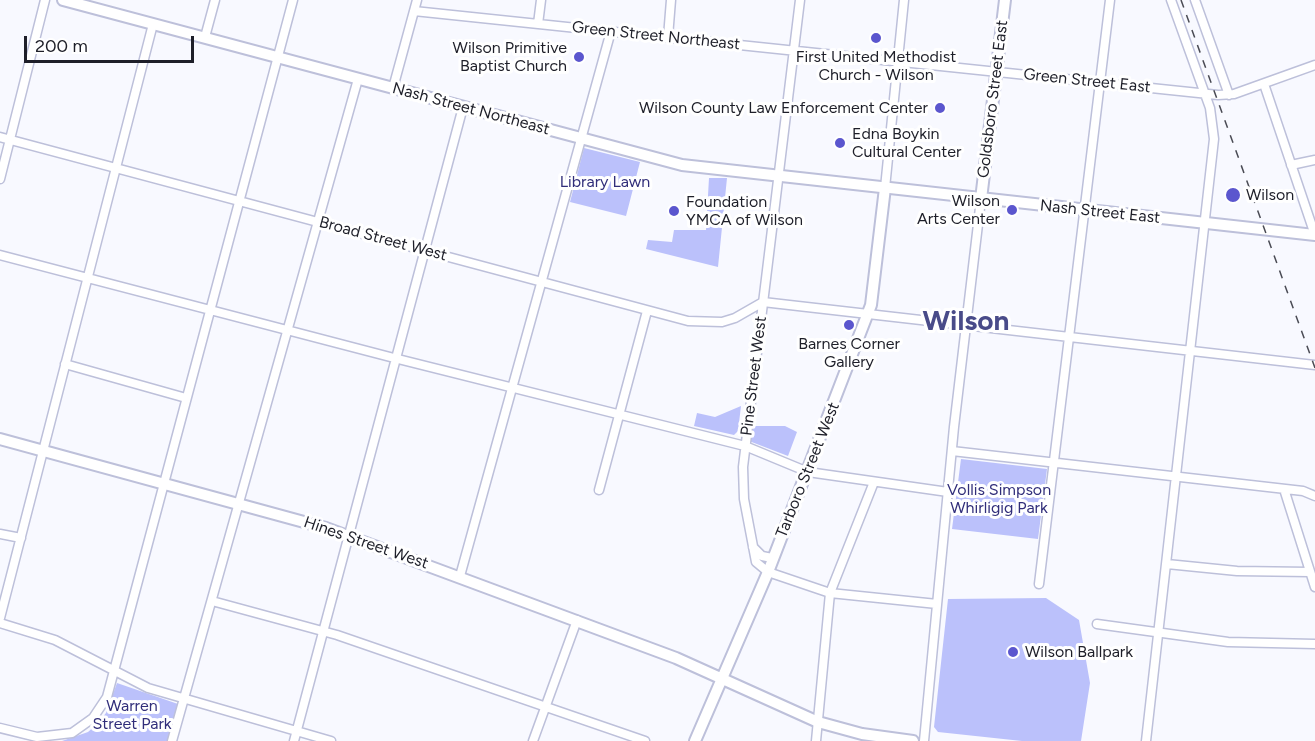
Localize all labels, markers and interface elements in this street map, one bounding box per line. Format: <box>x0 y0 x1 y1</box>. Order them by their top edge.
street label: Green Street Northeast <box>571 18 741 54</box>
street label: Goldsboro Street East <box>974 19 1012 179</box>
scale bar <box>27 24 196 62</box>
marker: First United Methodist Church - Wilson <box>869 31 883 45</box>
text: 200 m <box>35 35 88 57</box>
place label: Wilson Primitive Baptist Church <box>453 38 567 76</box>
place label: First United Methodist Church - Wilson <box>796 47 956 85</box>
marker: Wilson Primitive Baptist Church <box>572 50 586 64</box>
street label: Green Street East <box>1022 65 1152 97</box>
street label: Nash Street Northeast <box>390 79 552 139</box>
place label: Wilson County Law Enforcement Center <box>639 98 928 118</box>
marker: Wilson County Law Enforcement Center <box>933 101 947 115</box>
place label: Edna Boykin Cultural Center <box>852 124 961 162</box>
marker: Edna Boykin Cultural Center <box>833 136 847 150</box>
park label: Library Lawn <box>560 172 650 192</box>
place label: Wilson <box>1246 185 1294 205</box>
marker: Wilson <box>1224 186 1242 204</box>
place label: Wilson Arts Center <box>917 191 1000 229</box>
place label: Foundation YMCA of Wilson <box>686 192 803 230</box>
street label: Nash Street East <box>1039 196 1161 228</box>
marker: Wilson Arts Center <box>1005 203 1019 217</box>
marker: Foundation YMCA of Wilson <box>667 204 681 218</box>
street label: Broad Street West <box>317 213 449 265</box>
district label: Wilson <box>922 305 1010 339</box>
street label: Pine Street West <box>737 315 771 437</box>
marker: Barnes Corner Gallery <box>842 318 856 332</box>
place label: Barnes Corner Gallery <box>798 334 900 372</box>
street label: Tarboro Street West <box>772 399 844 541</box>
park label: Vollis Simpson Whirligig Park <box>947 480 1051 518</box>
street label: Hines Street West <box>301 513 431 573</box>
place label: Wilson Ballpark <box>1025 642 1133 662</box>
marker: Wilson Ballpark <box>1006 645 1020 659</box>
park label: Warren Street Park <box>92 696 172 734</box>

